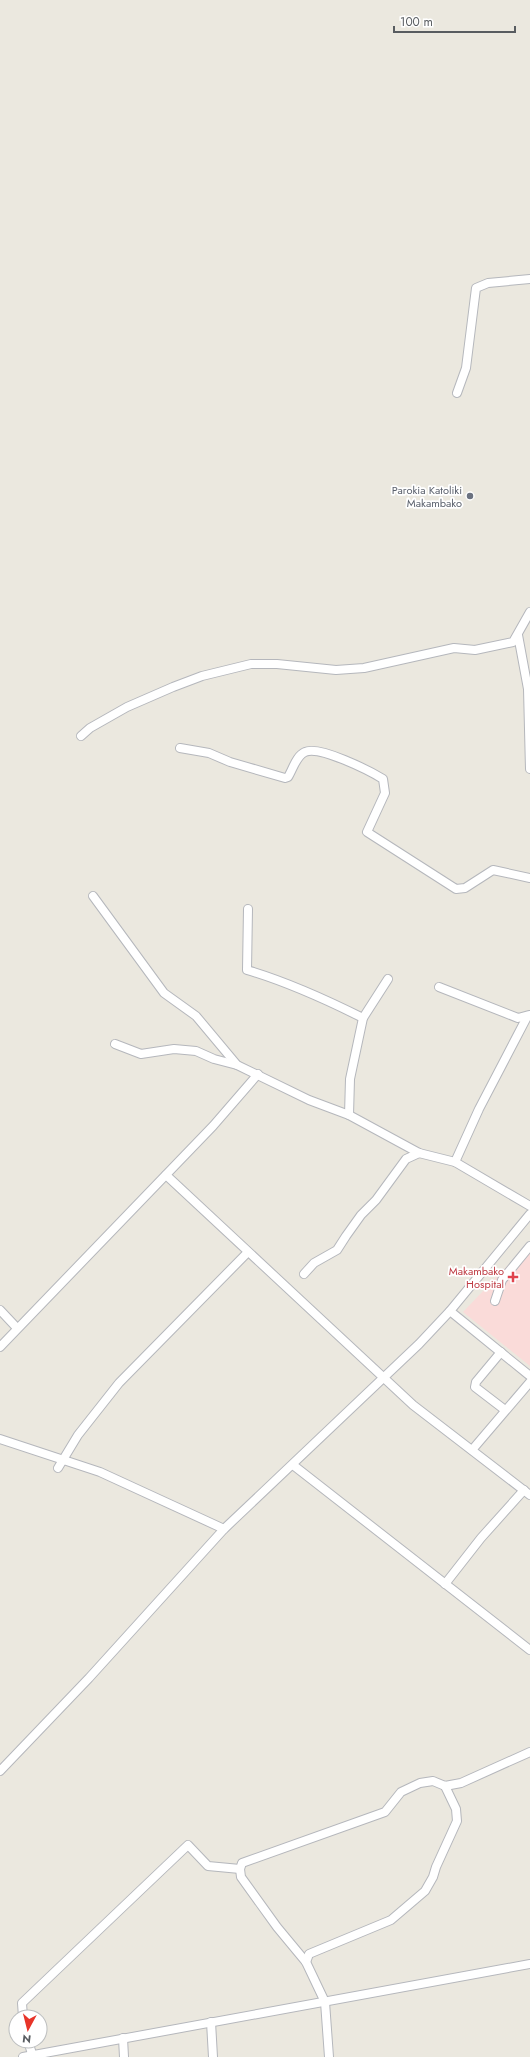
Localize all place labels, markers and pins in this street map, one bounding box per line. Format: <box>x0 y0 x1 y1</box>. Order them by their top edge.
place label: Parokia Katoliki Makambako <box>392 482 462 511</box>
marker: Parokia Katoliki Makambako <box>465 491 475 501</box>
place label: Makambako Hospital <box>449 1263 504 1292</box>
marker: Makambako Hospital <box>507 1271 519 1283</box>

